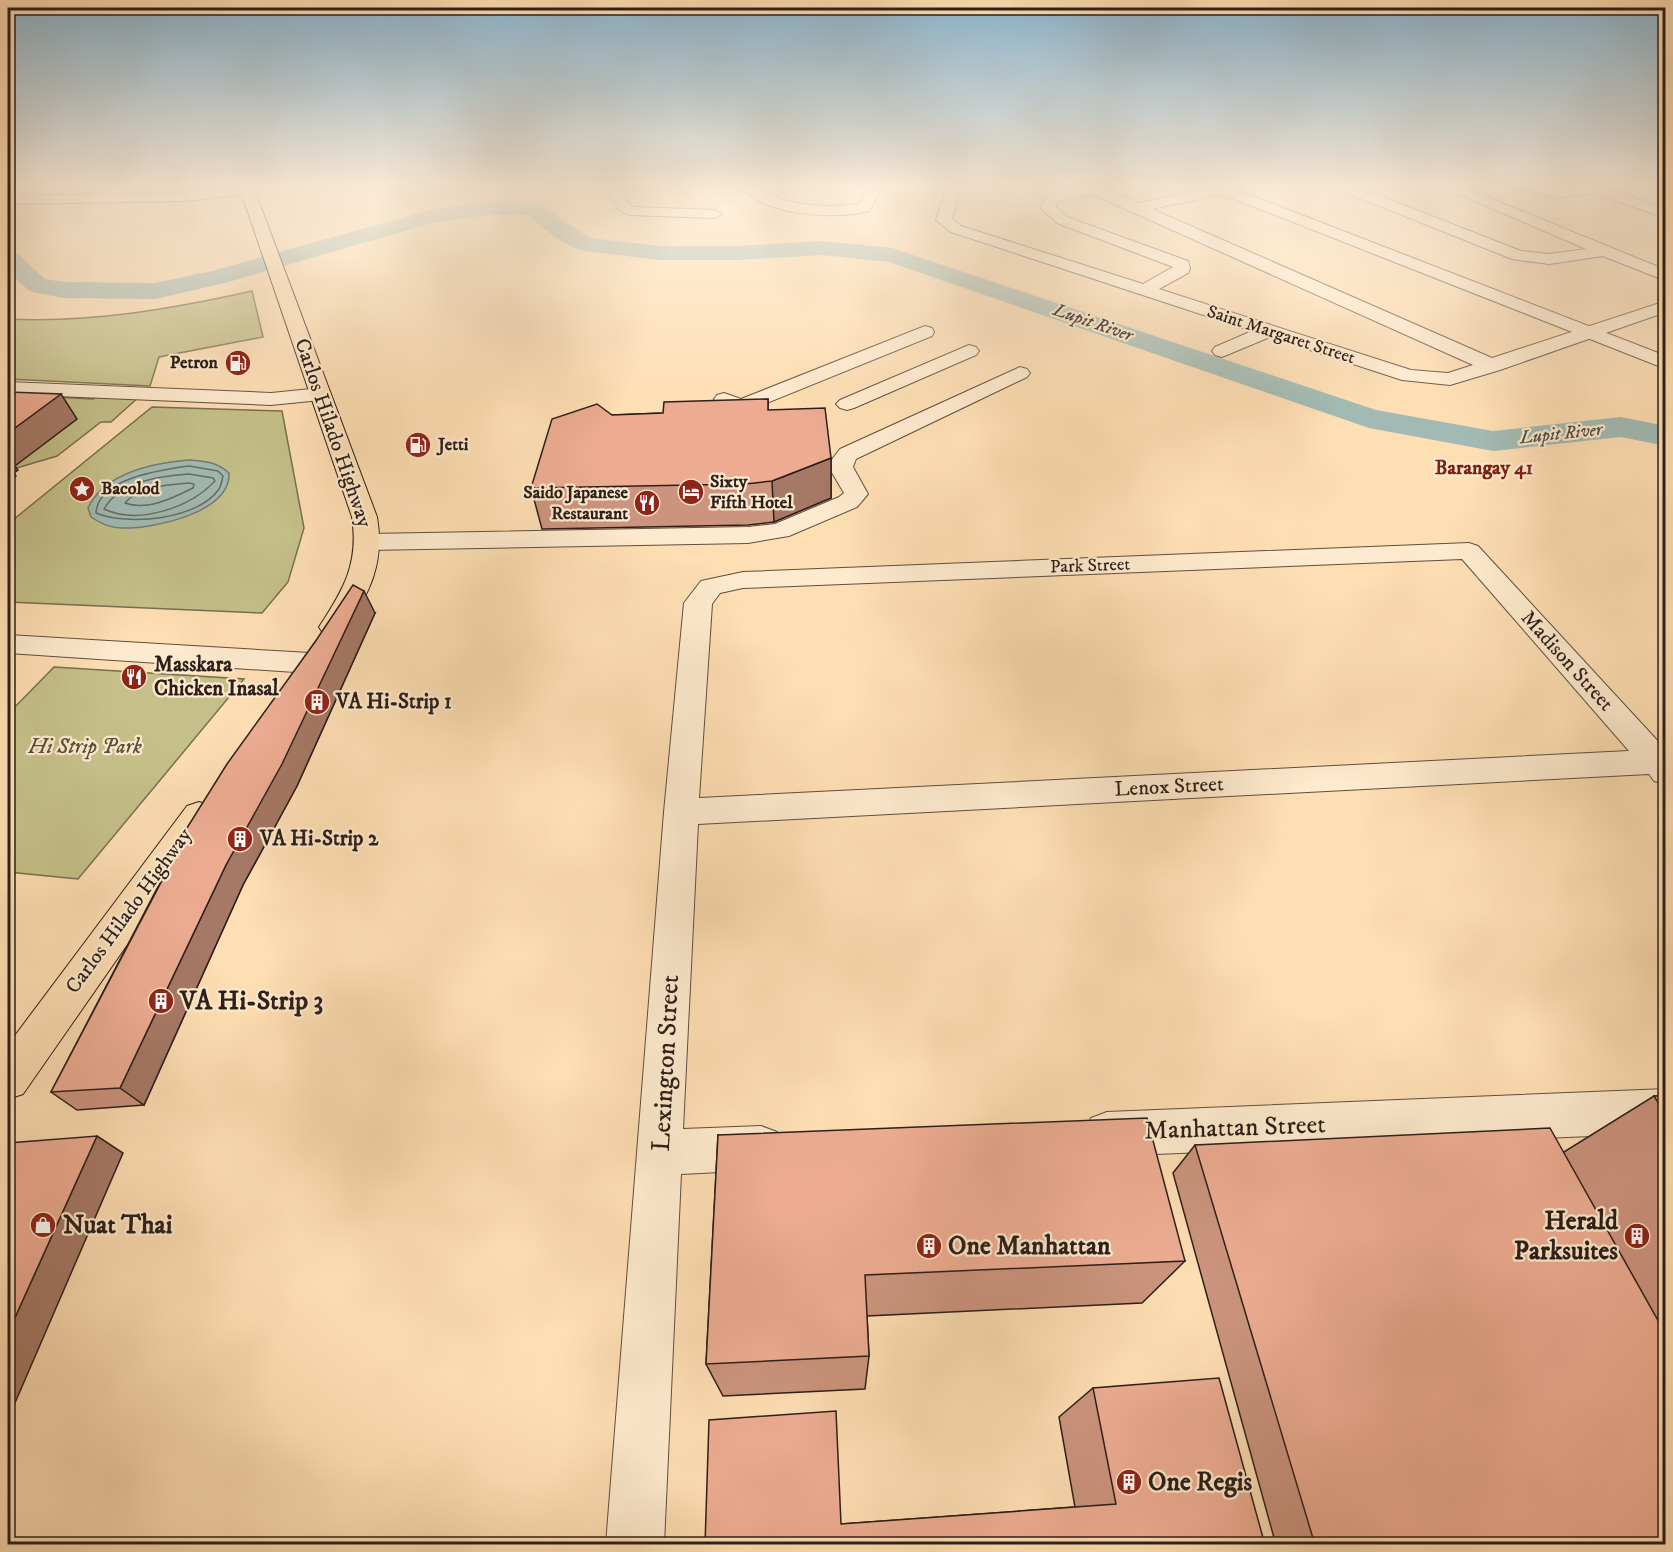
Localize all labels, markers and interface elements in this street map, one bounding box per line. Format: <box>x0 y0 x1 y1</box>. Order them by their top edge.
water label: Lupit River <box>1049 299 1137 347</box>
street label: Saint Margaret Street <box>1204 301 1358 369</box>
street label: Carlos Hilado Highway <box>288 335 378 532</box>
fuel station icon: Petron <box>223 348 253 378</box>
place label: Petron <box>170 352 219 374</box>
water label: Lupit River <box>1518 419 1605 449</box>
fuel station icon: Jetti <box>403 430 433 460</box>
place label: Jetti <box>436 434 469 456</box>
district label: Barangay 41 <box>1435 456 1533 481</box>
place label: Sixty Fifth Hotel <box>710 471 793 514</box>
place icon: Bacolod <box>67 474 97 504</box>
hotel icon: Sixty Fifth Hotel <box>676 477 706 507</box>
place label: Bacolod <box>101 478 161 500</box>
place label: Saido Japanese Restaurant <box>523 482 629 525</box>
restaurant icon: Saido Japanese Restaurant <box>632 488 662 518</box>
street label: Park Street <box>1050 554 1131 578</box>
street label: Madison Street <box>1515 605 1619 717</box>
place label: Masskara Chicken Inasal <box>154 652 279 702</box>
restaurant icon: Masskara Chicken Inasal <box>119 662 149 692</box>
building icon: VA Hi-Strip 1 <box>302 687 332 717</box>
place label: VA Hi-Strip 1 <box>335 689 452 715</box>
park label: Hi Strip Park <box>27 734 142 760</box>
street label: Lenox Street <box>1114 771 1225 803</box>
street label: Carlos Hilado Highway <box>60 822 198 999</box>
building icon: VA Hi-Strip 2 <box>225 824 255 854</box>
place label: VA Hi-Strip 2 <box>259 826 379 852</box>
street label: Lexington Street <box>645 974 687 1152</box>
place label: VA Hi-Strip 3 <box>179 985 323 1018</box>
building icon: VA Hi-Strip 3 <box>146 986 176 1016</box>
street label: Manhattan Street <box>1144 1108 1326 1148</box>
place label: Herald Parksuites <box>1514 1205 1619 1268</box>
place label: Nuat Thai <box>63 1209 173 1242</box>
shop icon: Nuat Thai <box>28 1210 58 1240</box>
building icon: Herald Parksuites <box>1622 1221 1652 1251</box>
place label: One Manhattan <box>948 1230 1111 1263</box>
building icon: One Manhattan <box>914 1231 944 1261</box>
place label: One Regis <box>1148 1466 1253 1499</box>
building icon: One Regis <box>1114 1467 1144 1497</box>

